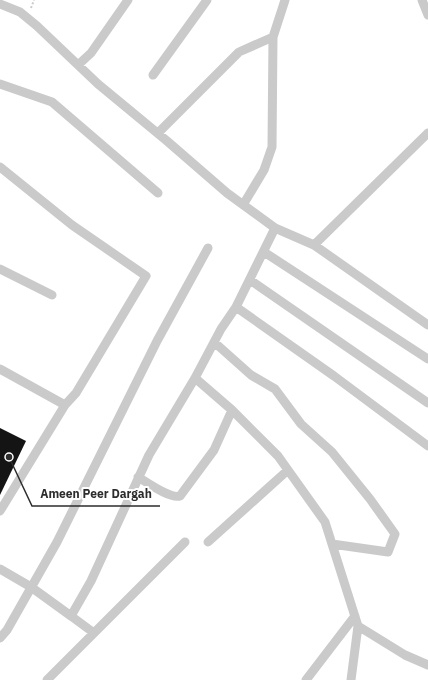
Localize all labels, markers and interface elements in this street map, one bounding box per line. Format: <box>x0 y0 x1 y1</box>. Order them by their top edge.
callout: Ameen Peer Dargah <box>32 482 160 506</box>
text: Ameen Peer Dargah <box>40 486 152 501</box>

